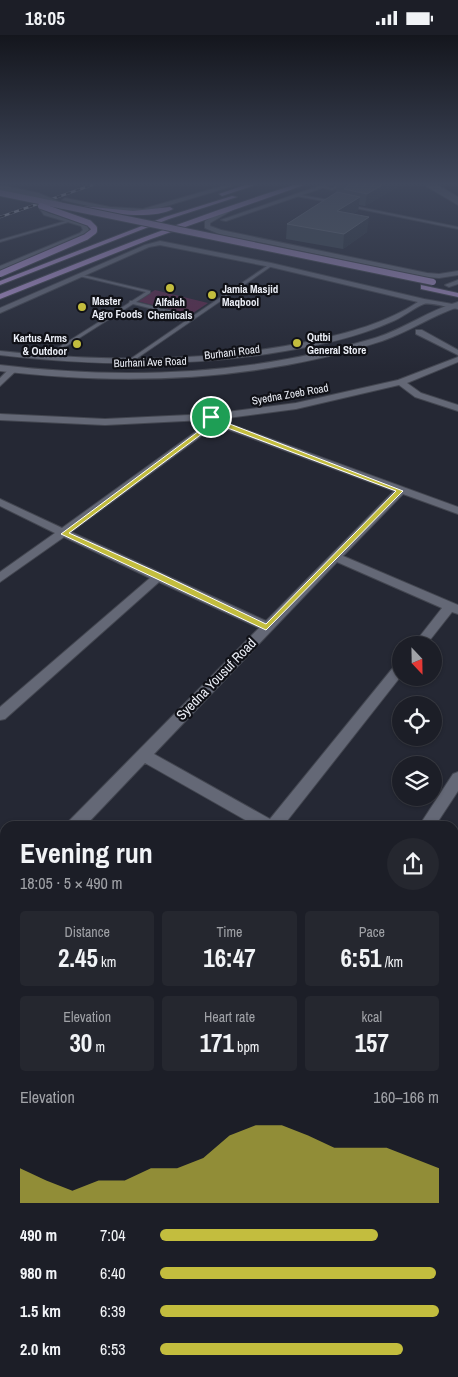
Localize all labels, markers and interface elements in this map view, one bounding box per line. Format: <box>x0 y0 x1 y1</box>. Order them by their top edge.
text: 18:05 <box>25 5 65 31</box>
marker: Alfalah Chemicals <box>164 282 176 294</box>
place label: Jamia Masjid Maqbool <box>222 282 278 309</box>
marker: Jamia Masjid Maqbool <box>206 289 218 301</box>
place label: Master Agro Foods <box>92 294 142 321</box>
place label: Alfalah Chemicals <box>147 295 193 322</box>
marker: Master Agro Foods <box>76 301 88 313</box>
place label: Qutbi General Store <box>307 330 366 357</box>
place label: Kartus Arms & Outdoor <box>13 331 67 358</box>
marker: Qutbi General Store <box>291 337 303 349</box>
marker: Kartus Arms & Outdoor <box>71 338 83 350</box>
street label: Burhani Road <box>204 342 260 362</box>
street label: Burhani Ave Road <box>113 354 187 370</box>
street label: Syedna Zoeb Road <box>251 380 329 408</box>
pin <box>190 396 232 438</box>
icon: arrive <box>197 403 225 431</box>
street label: Syedna Yousuf Road <box>172 634 260 724</box>
north arrow <box>392 636 442 686</box>
map controls <box>392 636 442 806</box>
button: locate <box>392 696 442 746</box>
button: layers <box>392 756 442 806</box>
text: Evening run <box>20 834 153 872</box>
button: share <box>387 838 439 890</box>
text: 18:05 · 5 × 490 m <box>20 872 123 894</box>
text: Distance <box>65 923 110 941</box>
text: Time <box>217 923 242 941</box>
text: Pace <box>359 923 385 941</box>
text: 2.45 <box>58 941 98 975</box>
text: 16:47 <box>203 941 256 975</box>
text: 6:51 <box>340 941 381 975</box>
text: km <box>98 953 116 971</box>
text: /km <box>381 953 403 971</box>
text: Elevation <box>63 1008 111 1026</box>
text: Heart rate <box>204 1008 255 1026</box>
text: kcal <box>362 1008 382 1026</box>
text: 30 <box>69 1026 92 1060</box>
text: 171 <box>200 1026 234 1060</box>
text: 157 <box>355 1026 389 1060</box>
text: m <box>92 1038 105 1056</box>
text: bpm <box>234 1038 259 1056</box>
text: Elevation <box>20 1086 75 1108</box>
text: 160–166 m <box>373 1086 439 1108</box>
text: 490 m <box>20 1224 57 1246</box>
text: 7:04 <box>100 1224 126 1246</box>
text: 980 m <box>20 1262 57 1284</box>
text: 6:40 <box>100 1262 126 1284</box>
text: 1.5 km <box>20 1300 61 1322</box>
text: 6:39 <box>100 1300 126 1322</box>
text: 2.0 km <box>20 1338 61 1360</box>
text: 6:53 <box>100 1338 126 1360</box>

